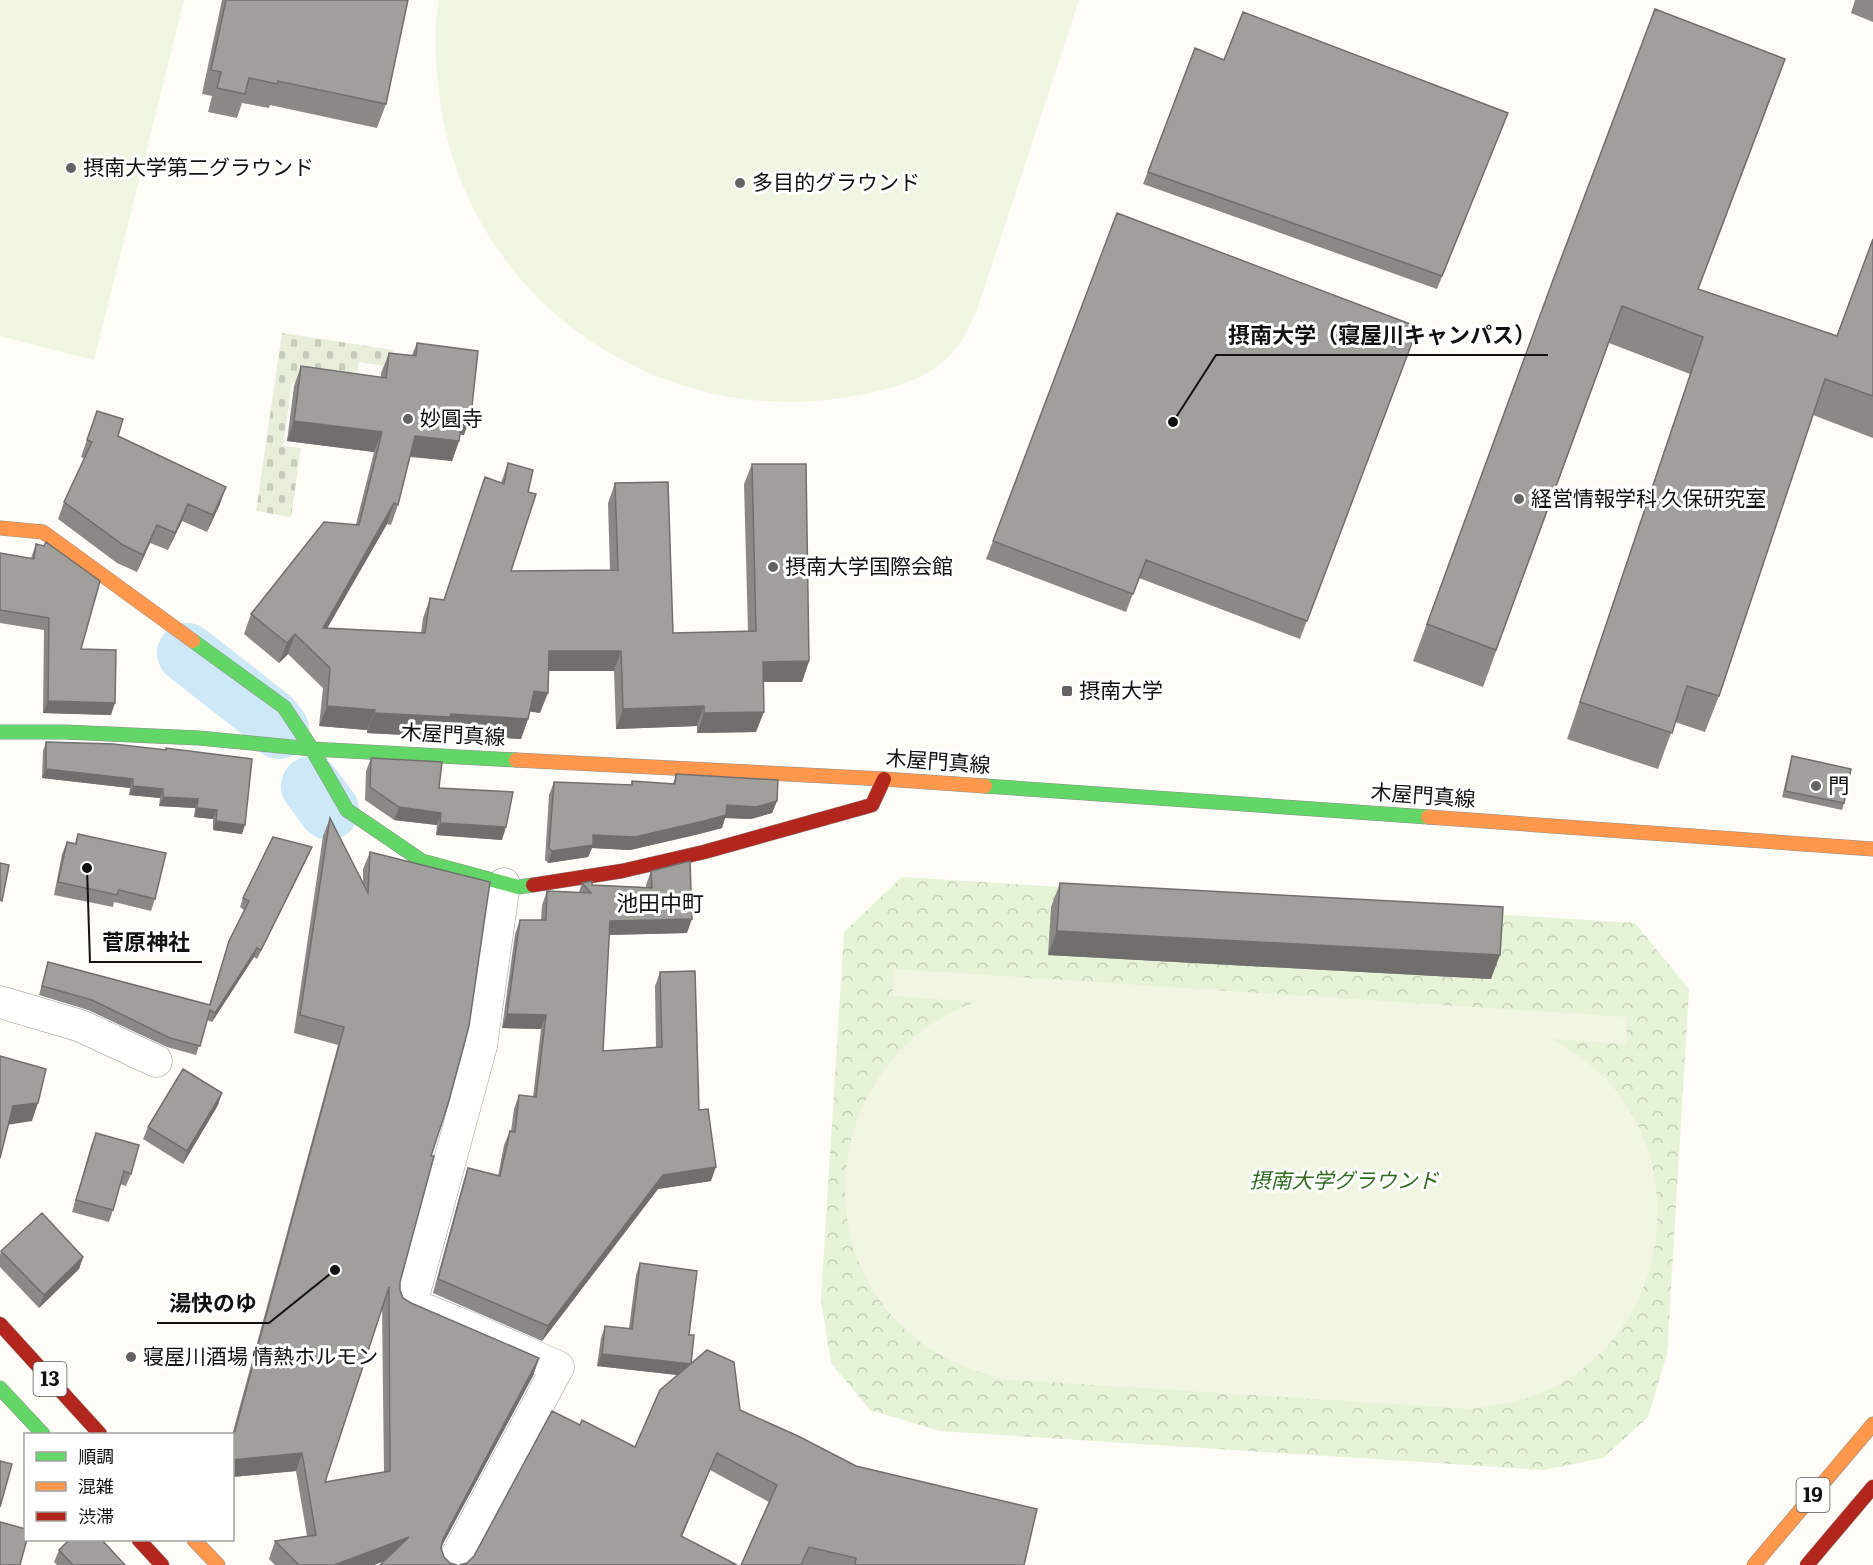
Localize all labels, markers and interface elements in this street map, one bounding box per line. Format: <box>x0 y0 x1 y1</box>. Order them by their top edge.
place label: 摂南大学第二グラウンド <box>83 150 314 181</box>
marker: 摂南大学第二グラウンド <box>64 161 78 175</box>
place label: 多目的グラウンド <box>752 165 920 196</box>
marker: 多目的グラウンド <box>733 176 747 190</box>
callout: 摂南大学（寝屋川キャンパス） <box>1216 315 1548 355</box>
text: 摂南大学（寝屋川キャンパス） <box>1228 317 1536 350</box>
place label: 妙圓寺 <box>420 401 483 432</box>
marker: 妙圓寺 <box>401 412 415 426</box>
place label: 経営情報学科 久保研究室 <box>1531 481 1766 512</box>
marker: 経営情報学科 久保研究室 <box>1512 492 1526 506</box>
place label: 摂南大学国際会館 <box>785 549 953 580</box>
marker: 摂南大学国際会館 <box>766 560 780 574</box>
place label: 摂南大学 <box>1079 673 1163 704</box>
marker: 摂南大学 <box>1060 684 1074 698</box>
street label: 木屋門真線 <box>400 714 506 751</box>
street label: 木屋門真線 <box>885 740 992 779</box>
place label: 門 <box>1828 768 1849 799</box>
street label: 木屋門真線 <box>1370 774 1477 813</box>
marker: 門 <box>1809 779 1823 793</box>
district label: 池田中町 <box>616 885 704 918</box>
callout: 菅原神社 <box>90 922 202 962</box>
text: 菅原神社 <box>102 924 190 957</box>
park label: 摂南大学グラウンド <box>1250 1163 1439 1194</box>
callout: 湯快のゆ <box>157 1283 269 1323</box>
text: 湯快のゆ <box>169 1285 257 1318</box>
place label: 寝屋川酒場 情熱ホルモン <box>143 1339 378 1370</box>
marker: 寝屋川酒場 情熱ホルモン <box>124 1350 138 1364</box>
road number: 13 <box>34 1362 66 1396</box>
legend <box>24 1433 234 1541</box>
text: 順調 <box>78 1442 114 1469</box>
text: 混雑 <box>78 1472 114 1499</box>
road number: 19 <box>1796 1478 1830 1512</box>
text: 渋滞 <box>78 1502 114 1529</box>

